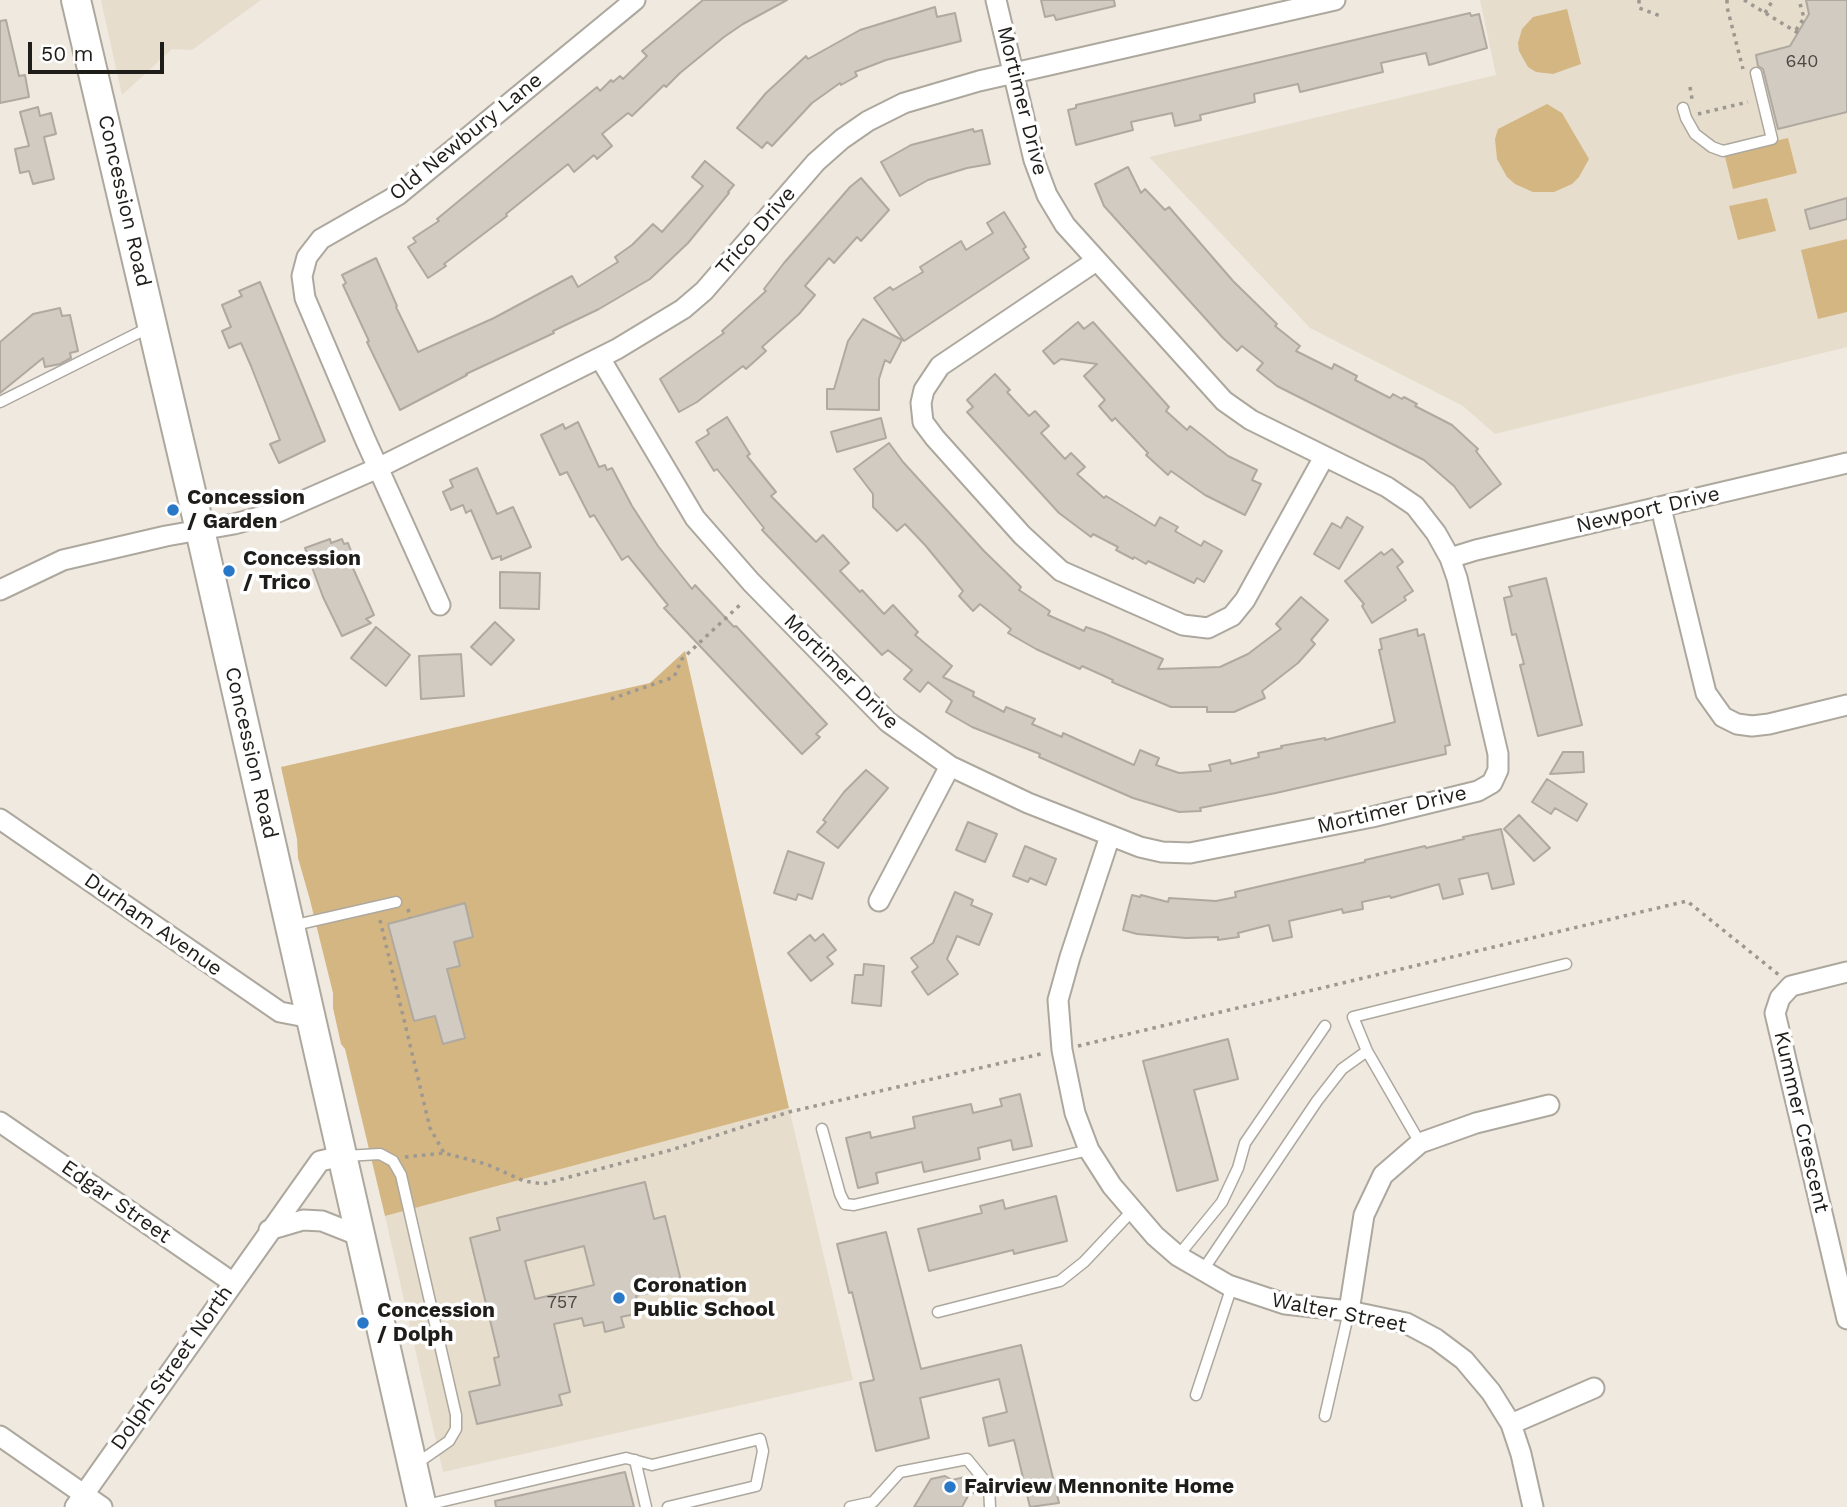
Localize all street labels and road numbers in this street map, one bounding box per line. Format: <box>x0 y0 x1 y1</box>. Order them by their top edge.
street label: Mortimer Drive <box>991 24 1053 178</box>
street label: Old Newbury Lane <box>384 68 548 206</box>
street label: Concession Road <box>92 113 156 289</box>
street label: Trico Drive <box>711 182 801 280</box>
street label: Newport Drive <box>1574 481 1722 539</box>
street label: Mortimer Drive <box>778 609 904 735</box>
street label: Concession Road <box>219 665 283 841</box>
street label: Mortimer Drive <box>1315 781 1469 839</box>
street label: Durham Avenue <box>79 868 227 982</box>
street label: Kummer Crescent <box>1768 1029 1834 1215</box>
street label: Edgar Street <box>56 1155 176 1249</box>
street label: Dolph Street North <box>106 1281 238 1455</box>
street label: Walter Street <box>1269 1288 1409 1338</box>

